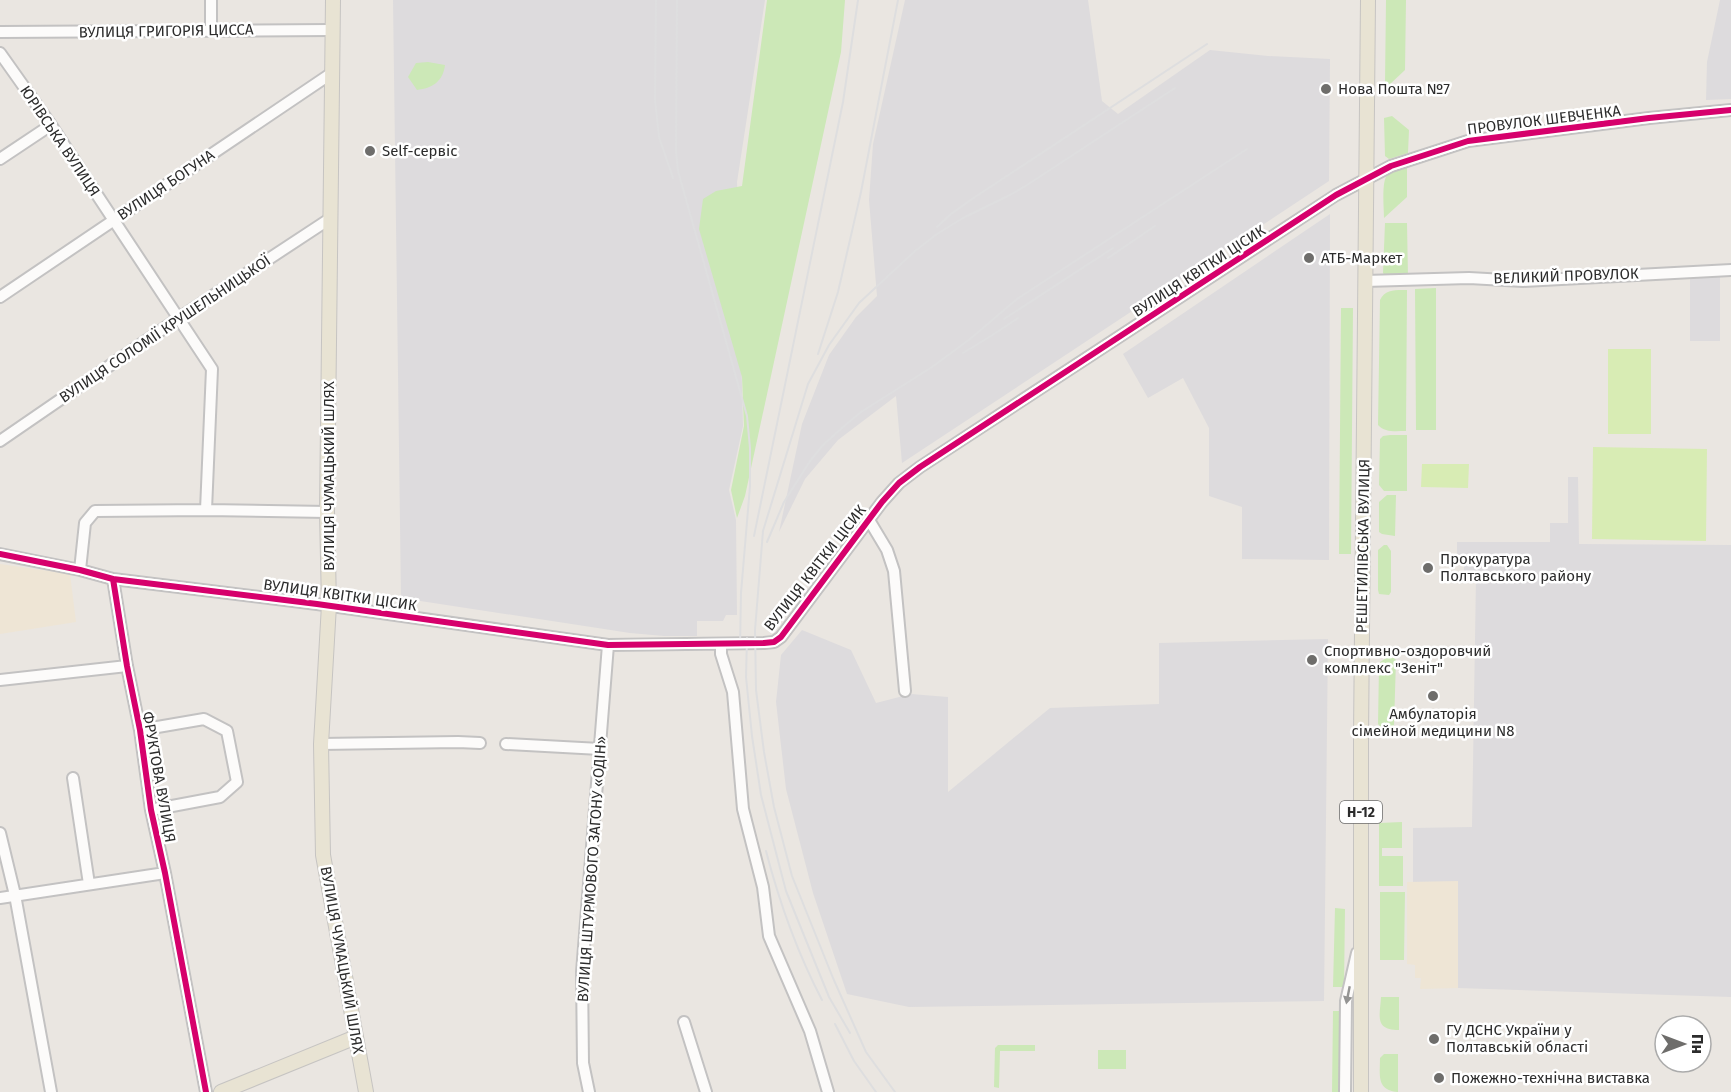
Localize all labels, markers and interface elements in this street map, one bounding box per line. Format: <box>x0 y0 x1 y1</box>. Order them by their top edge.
street label: ВУЛИЦЯ ГРИГОРІЯ ЦИССА <box>78 20 254 42</box>
place label: Нова Пошта №7 <box>1338 80 1450 98</box>
street label: ЮРІВСЬКА ВУЛИЦЯ <box>16 82 104 200</box>
marker: Нова Пошта №7 <box>1319 82 1333 96</box>
street label: ПРОВУЛОК ШЕВЧЕНКА <box>1466 102 1622 138</box>
place label: Self-сервіс <box>382 142 457 160</box>
marker: Self-сервіс <box>363 144 377 158</box>
street label: ВУЛИЦЯ БОГУНА <box>114 146 218 224</box>
street label: ВУЛИЦЯ КВІТКИ ЦІСИК <box>1129 221 1269 321</box>
place label: АТБ-Маркет <box>1321 249 1403 267</box>
street label: ВУЛИЦЯ СОЛОМІЇ КРУШЕЛЬНИЦЬКОЇ <box>56 251 274 407</box>
marker: АТБ-Маркет <box>1302 251 1316 265</box>
street label: ВЕЛИКИЙ ПРОВУЛОК <box>1493 264 1639 288</box>
street label: ВУЛИЦЯ ЧУМАЦЬКИЙ ШЛЯХ <box>320 380 338 571</box>
street label: РЕШЕТИЛІВСЬКА ВУЛИЦЯ <box>1352 459 1374 633</box>
street label: ВУЛИЦЯ КВІТКИ ЦІСИК <box>760 501 870 635</box>
place label: Прокуратура Полтавського району <box>1440 550 1592 585</box>
marker: Прокуратура Полтавського району <box>1421 561 1435 575</box>
street label: ВУЛИЦЯ КВІТКИ ЦІСИК <box>262 575 418 615</box>
place label: Спортивно-оздоровчий комплекс "Зеніт" <box>1324 642 1491 677</box>
marker: Спортивно-оздоровчий комплекс "Зеніт" <box>1305 653 1319 667</box>
marker: Амбулаторія сімейной медицини N8 <box>1426 689 1440 703</box>
place label: Амбулаторія сімейной медицини N8 <box>1352 705 1514 740</box>
street label: ФРУКТОВА ВУЛИЦЯ <box>139 710 179 844</box>
street label: ВУЛИЦЯ ШТУРМОВОГО ЗАГОНУ «ОДІН» <box>574 735 610 1003</box>
road number: Н-12 <box>1340 801 1382 823</box>
street label: ВУЛИЦЯ ЧУМАЦЬКИЙ ШЛЯХ <box>317 865 368 1056</box>
one-way arrow <box>1343 986 1352 1005</box>
north arrow <box>1653 1014 1713 1074</box>
place label: ГУ ДСНС України у Полтавській області <box>1446 1021 1588 1056</box>
marker: ГУ ДСНС України у Полтавській області <box>1427 1032 1441 1046</box>
text: Пн <box>1688 1034 1707 1054</box>
place label: Пожежно-технічна виставка <box>1451 1069 1650 1087</box>
marker: Пожежно-технічна виставка <box>1432 1071 1446 1085</box>

